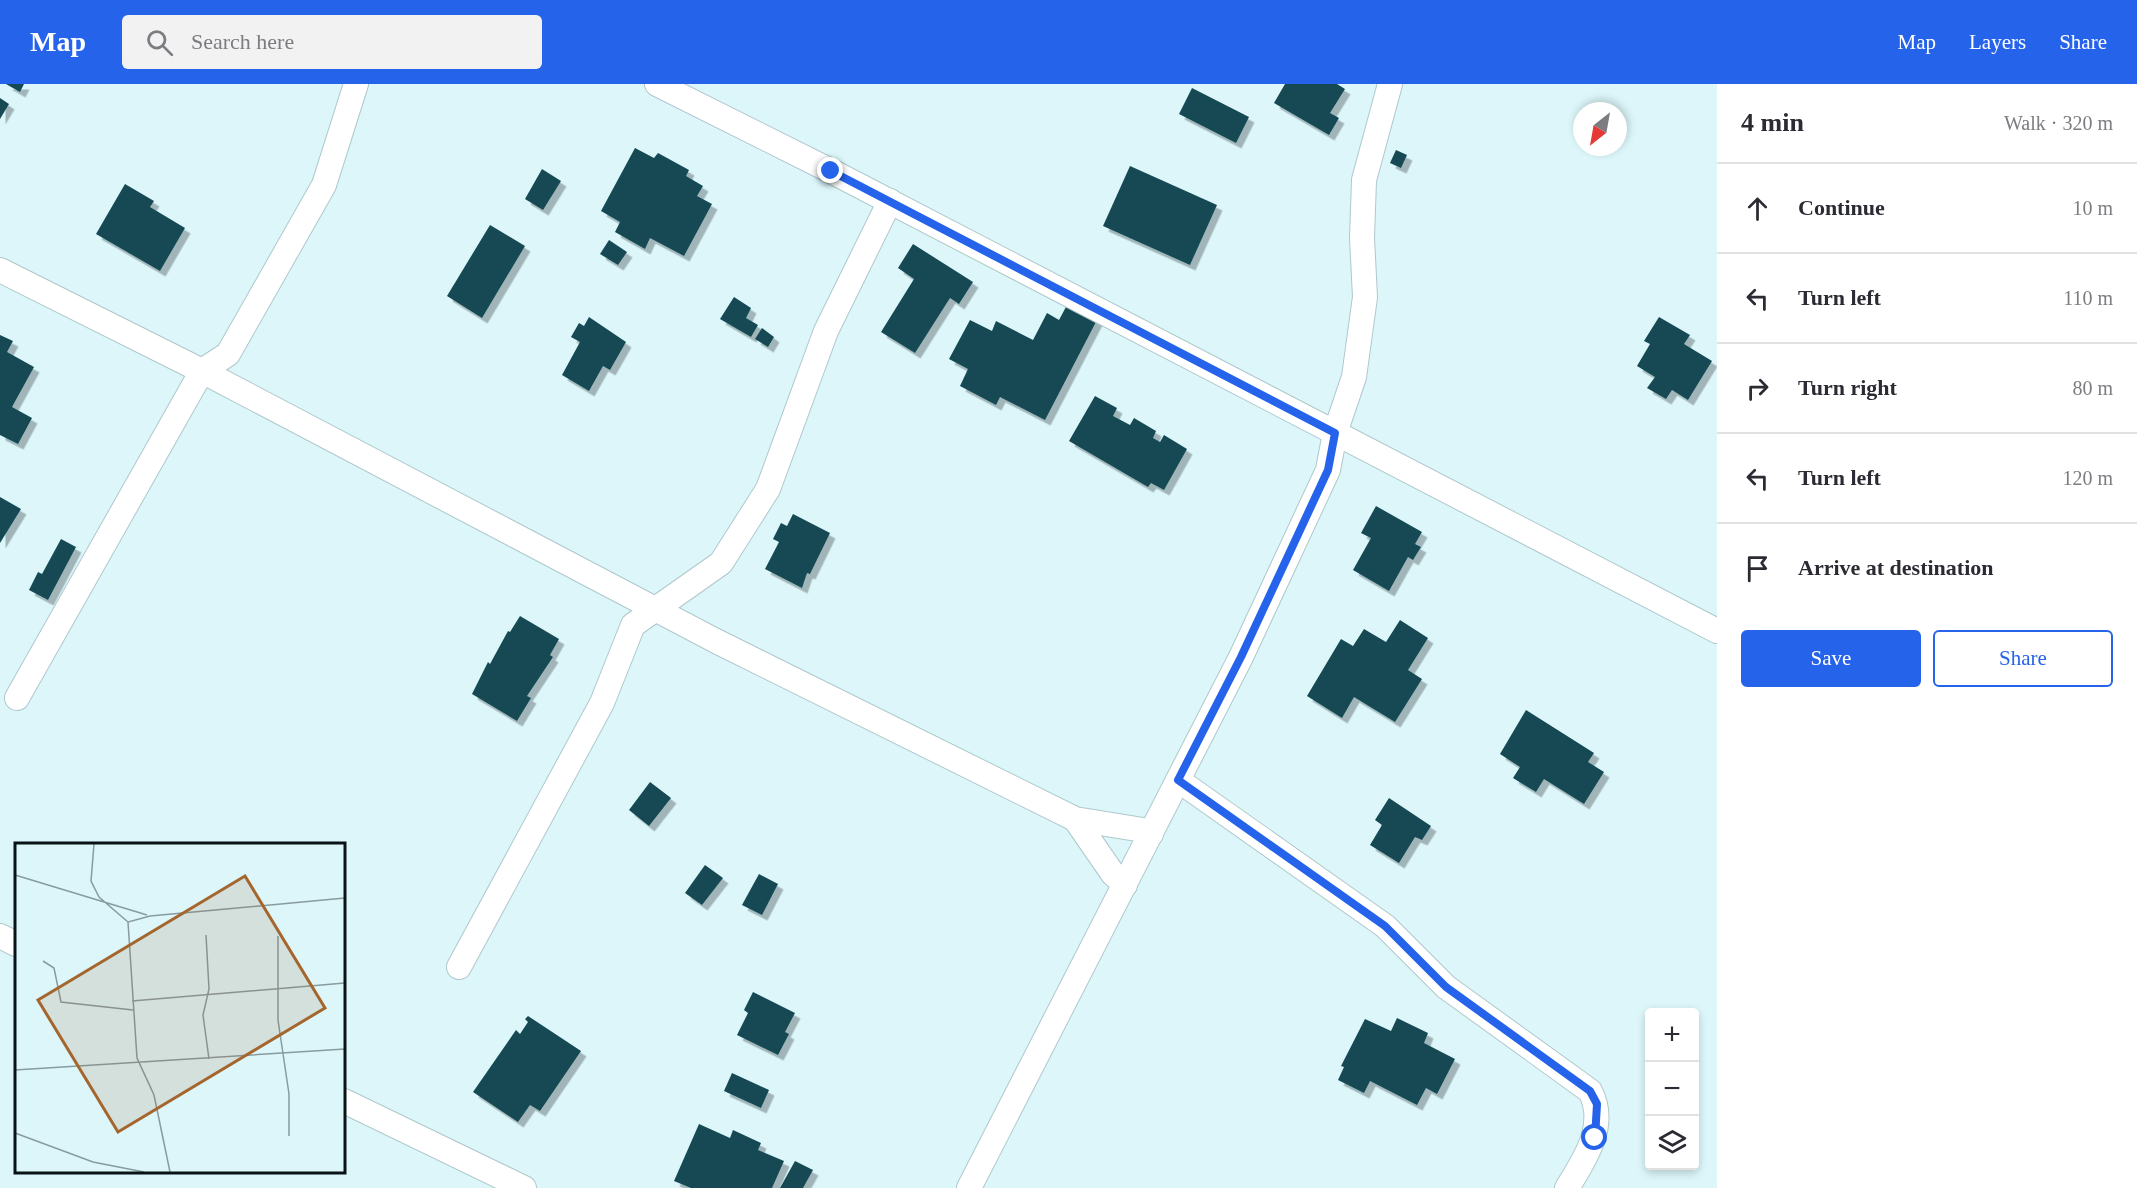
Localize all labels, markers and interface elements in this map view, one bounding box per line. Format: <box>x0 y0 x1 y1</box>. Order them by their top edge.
search box <box>122 15 542 69</box>
text: Map <box>30 26 86 57</box>
icon: search <box>143 26 176 59</box>
text: Search here <box>191 29 294 54</box>
text: Map <box>1898 30 1936 54</box>
text: Layers <box>1969 30 2026 54</box>
text: Share <box>2059 30 2107 54</box>
north arrow <box>1573 102 1627 156</box>
text: 4 min <box>1741 108 1804 137</box>
text: Walk · 320 m <box>2004 112 2113 134</box>
route end <box>817 157 843 183</box>
icon: ahead <box>1741 192 1774 225</box>
text: Continue <box>1798 195 1885 220</box>
text: 10 m <box>2072 197 2113 219</box>
icon: left <box>1741 282 1774 315</box>
text: Turn left <box>1798 285 1881 310</box>
text: 110 m <box>2063 287 2113 309</box>
icon: right <box>1741 372 1774 405</box>
text: Turn right <box>1798 375 1897 400</box>
text: 80 m <box>2072 377 2113 399</box>
icon: left <box>1741 462 1774 495</box>
text: Turn left <box>1798 465 1881 490</box>
text: 120 m <box>2062 467 2113 489</box>
icon: arrive <box>1741 552 1774 585</box>
text: Arrive at destination <box>1798 555 1994 580</box>
button: Save <box>1741 630 1921 687</box>
button: Share <box>1933 630 2113 687</box>
inset map <box>15 843 345 1173</box>
map controls <box>1645 1008 1699 1170</box>
button: + <box>1645 1008 1699 1062</box>
button: − <box>1645 1062 1699 1116</box>
button: layers <box>1645 1116 1699 1170</box>
route start <box>1581 1124 1607 1150</box>

